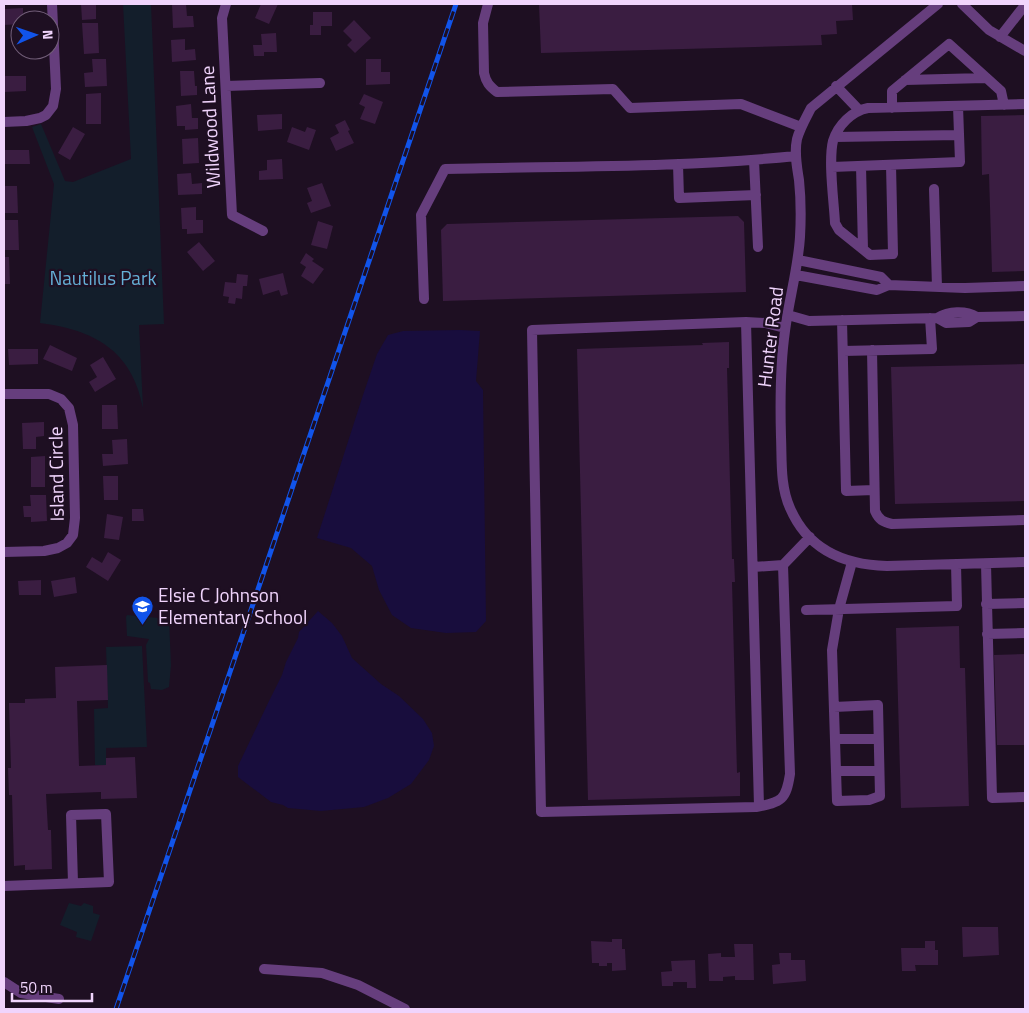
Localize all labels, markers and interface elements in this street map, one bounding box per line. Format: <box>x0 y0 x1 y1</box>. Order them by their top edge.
north arrow <box>10 10 60 60</box>
text: N <box>38 29 59 40</box>
street label: Wildwood Lane <box>192 65 227 189</box>
park label: Nautilus Park <box>49 263 157 292</box>
street label: Hunter Road <box>749 285 790 389</box>
street label: Island Circle <box>40 426 71 522</box>
place label: Elsie C Johnson Elementary School <box>158 580 307 631</box>
school or university icon: Elsie C Johnson Elementary School <box>130 594 154 625</box>
scale bar <box>12 970 92 1002</box>
text: 50 m <box>20 976 53 999</box>

